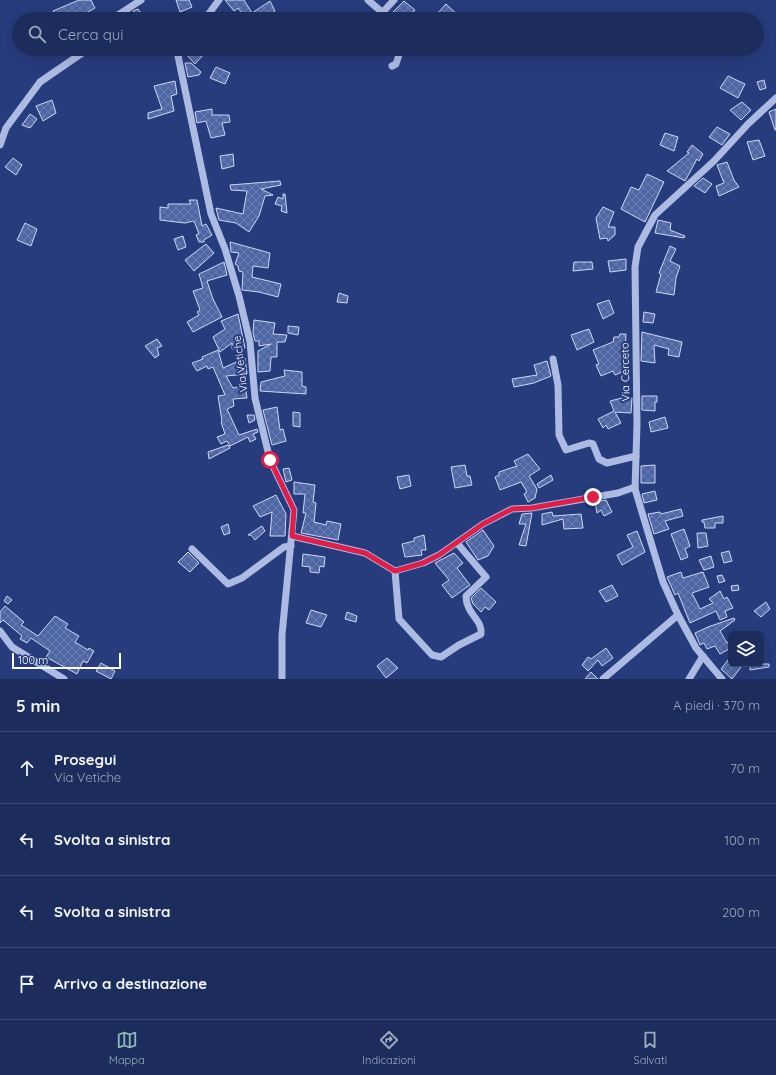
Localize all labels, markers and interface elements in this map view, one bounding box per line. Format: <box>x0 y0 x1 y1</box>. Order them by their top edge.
search box <box>12 12 764 56</box>
icon: search <box>26 23 48 45</box>
text: Cerca qui <box>58 25 124 44</box>
street label: Via Vetiche <box>230 335 250 393</box>
street label: Via Cerceto <box>617 342 633 402</box>
route start <box>261 451 279 469</box>
route end <box>584 488 602 506</box>
map controls <box>728 631 764 667</box>
button: layers <box>728 631 764 667</box>
scale bar <box>12 651 121 670</box>
text: 100 m <box>18 653 48 667</box>
text: 5 min <box>16 695 60 716</box>
text: A piedi · 370 m <box>673 697 760 713</box>
text: Prosegui <box>54 750 116 769</box>
icon: ahead <box>16 757 38 779</box>
text: 70 m <box>730 760 760 776</box>
text: Via Vetiche <box>54 769 121 785</box>
icon: left <box>16 829 38 851</box>
text: Svolta a sinistra <box>54 830 170 849</box>
text: 100 m <box>724 832 760 848</box>
icon: left <box>16 901 38 923</box>
text: Svolta a sinistra <box>54 902 170 921</box>
text: 200 m <box>722 904 760 920</box>
icon: arrive <box>16 973 38 995</box>
text: Arrivo a destinazione <box>54 974 207 993</box>
tab: Mappa <box>109 1029 145 1067</box>
tab: Indicazioni <box>362 1029 416 1067</box>
tab: Salvati <box>633 1029 667 1067</box>

